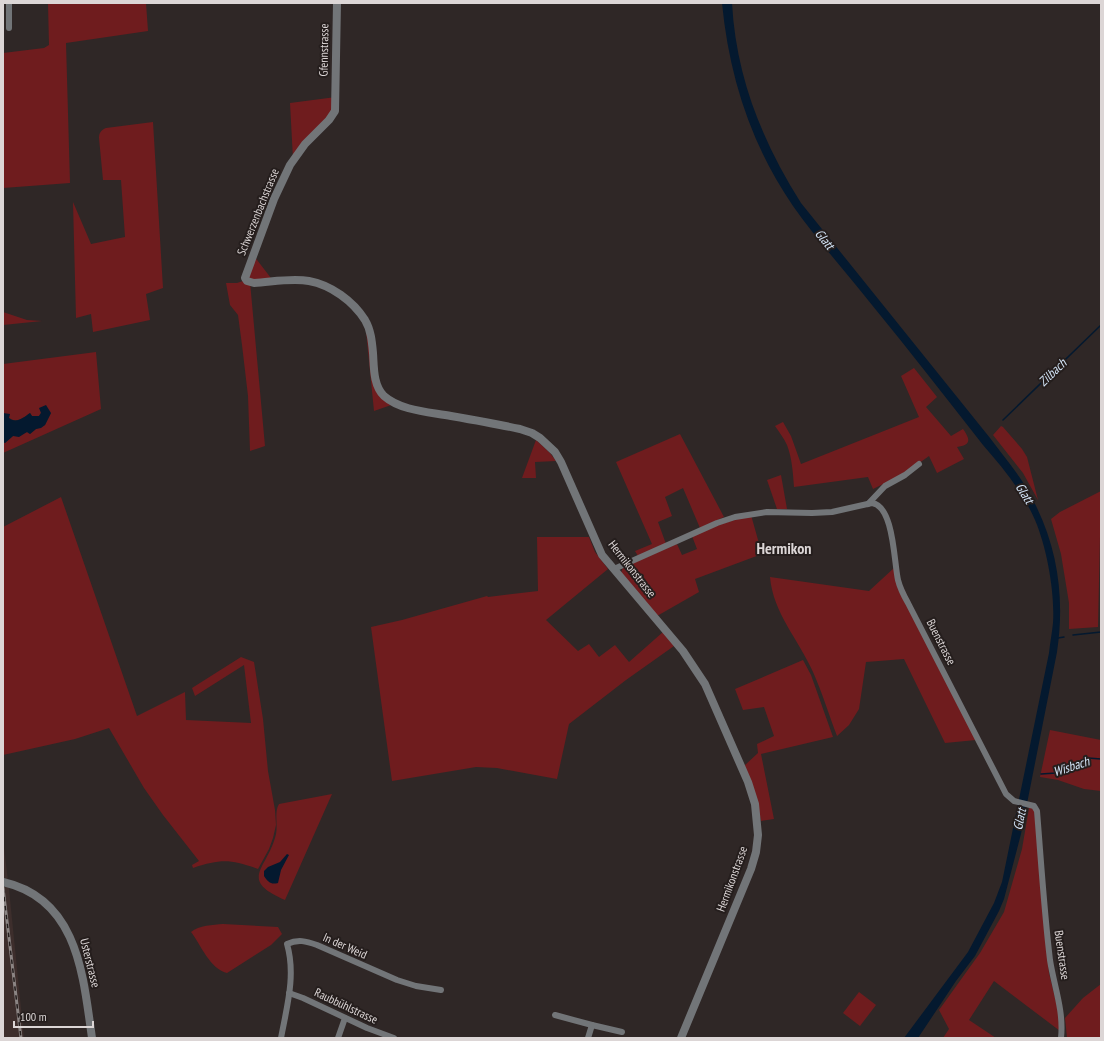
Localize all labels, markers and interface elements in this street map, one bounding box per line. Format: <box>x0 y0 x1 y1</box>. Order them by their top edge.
street label: Gfennstrasse <box>316 23 331 77</box>
street label: Schwerzenbachstrasse <box>233 166 282 257</box>
water label: Glatt <box>811 226 839 254</box>
water label: Zilbach <box>1035 354 1071 390</box>
water label: Glatt <box>1012 480 1038 508</box>
street label: Hermikonstrasse <box>605 537 659 600</box>
district label: Hermikon <box>756 538 812 558</box>
street label: Buenstrasse <box>924 616 959 667</box>
water label: Wisbach <box>1051 752 1093 780</box>
water label: Glatt <box>1009 805 1030 832</box>
street label: Hermikonstrasse <box>713 844 750 914</box>
street label: In der Weid <box>321 929 370 962</box>
street label: Buenstrasse <box>1052 929 1073 981</box>
street label: Usterstrasse <box>77 937 104 989</box>
street label: Raubbühlstrasse <box>312 984 380 1027</box>
scale bar <box>14 1003 93 1029</box>
text: 100 m <box>20 1009 47 1024</box>

